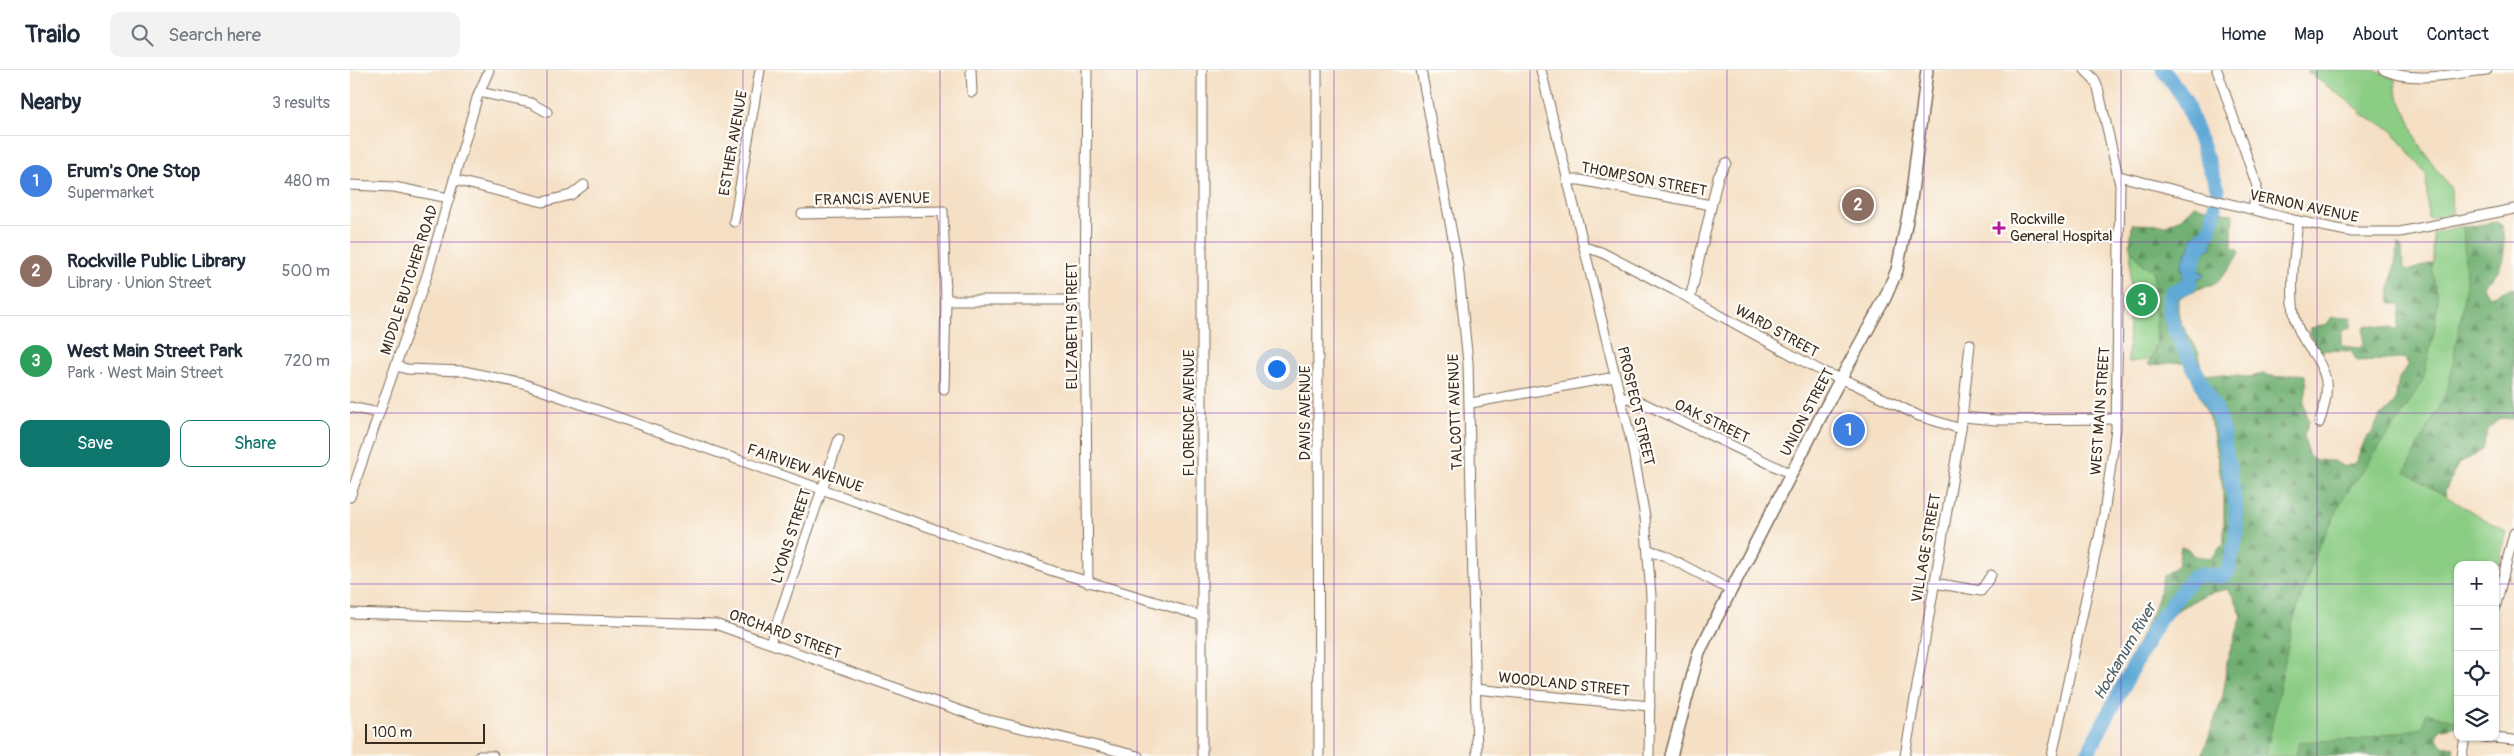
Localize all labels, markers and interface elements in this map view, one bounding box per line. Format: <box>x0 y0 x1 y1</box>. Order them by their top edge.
search box <box>110 12 460 57</box>
text: Trailo <box>25 20 80 49</box>
icon: search <box>128 21 156 49</box>
text: Search here <box>168 23 261 47</box>
text: Home <box>2221 23 2266 46</box>
text: Map <box>2294 23 2324 46</box>
text: About <box>2352 23 2398 46</box>
text: Contact <box>2426 23 2489 46</box>
text: Nearby <box>20 89 81 116</box>
street label: ESTHER AVENUE <box>715 89 752 197</box>
text: 3 results <box>272 93 330 113</box>
street label: THOMPSON STREET <box>1579 158 1708 201</box>
text: Erum's One Stop <box>67 159 200 183</box>
text: 1 <box>33 171 39 191</box>
text: 480 m <box>284 171 330 191</box>
text: Supermarket <box>67 183 154 203</box>
pin: 2 <box>1842 186 1874 224</box>
street label: VERNON AVENUE <box>2247 186 2360 227</box>
street label: FRANCIS AVENUE <box>814 189 930 210</box>
street label: MIDDLE BUTCHER ROAD <box>376 203 443 357</box>
place label: Rockville General Hospital <box>2010 210 2113 246</box>
marker: Rockville General Hospital <box>1992 221 2006 235</box>
text: Rockville Public Library <box>67 249 245 273</box>
text: 2 <box>32 261 40 281</box>
text: 500 m <box>282 261 330 281</box>
street label: ELIZABETH STREET <box>1063 262 1082 390</box>
text: Library · Union Street <box>67 273 211 293</box>
pin: 3 <box>2126 281 2158 319</box>
street label: WARD STREET <box>1732 301 1822 362</box>
text: West Main Street Park <box>67 339 242 363</box>
street label: PROSPECT STREET <box>1613 345 1658 468</box>
street label: WEST MAIN STREET <box>2087 346 2114 476</box>
street label: FLORENCE AVENUE <box>1180 349 1199 477</box>
text: 3 <box>32 351 40 371</box>
text: 720 m <box>284 351 330 371</box>
street label: TALCOTT AVENUE <box>1444 353 1467 471</box>
your location <box>1264 356 1290 382</box>
text: Park · West Main Street <box>67 363 223 383</box>
street label: DAVIS AVENUE <box>1296 365 1315 461</box>
street label: UNION STREET <box>1776 365 1839 459</box>
street label: OAK STREET <box>1671 395 1752 448</box>
pin: 1 <box>1833 411 1865 449</box>
button: Save <box>20 420 170 467</box>
button: Share <box>180 420 330 467</box>
street label: FAIRVIEW AVENUE <box>744 440 866 497</box>
street label: LYONS STREET <box>767 486 816 586</box>
street label: VILLAGE STREET <box>1908 492 1945 604</box>
map controls <box>2454 561 2499 741</box>
button: + <box>2454 561 2499 606</box>
water label: Hockanum River <box>2089 598 2162 703</box>
street label: ORCHARD STREET <box>726 605 843 664</box>
button: − <box>2454 606 2499 651</box>
button: locate <box>2454 651 2499 696</box>
street label: WOODLAND STREET <box>1497 668 1631 701</box>
button: layers <box>2454 696 2499 741</box>
scale bar <box>365 721 485 744</box>
text: 100 m <box>372 724 412 741</box>

